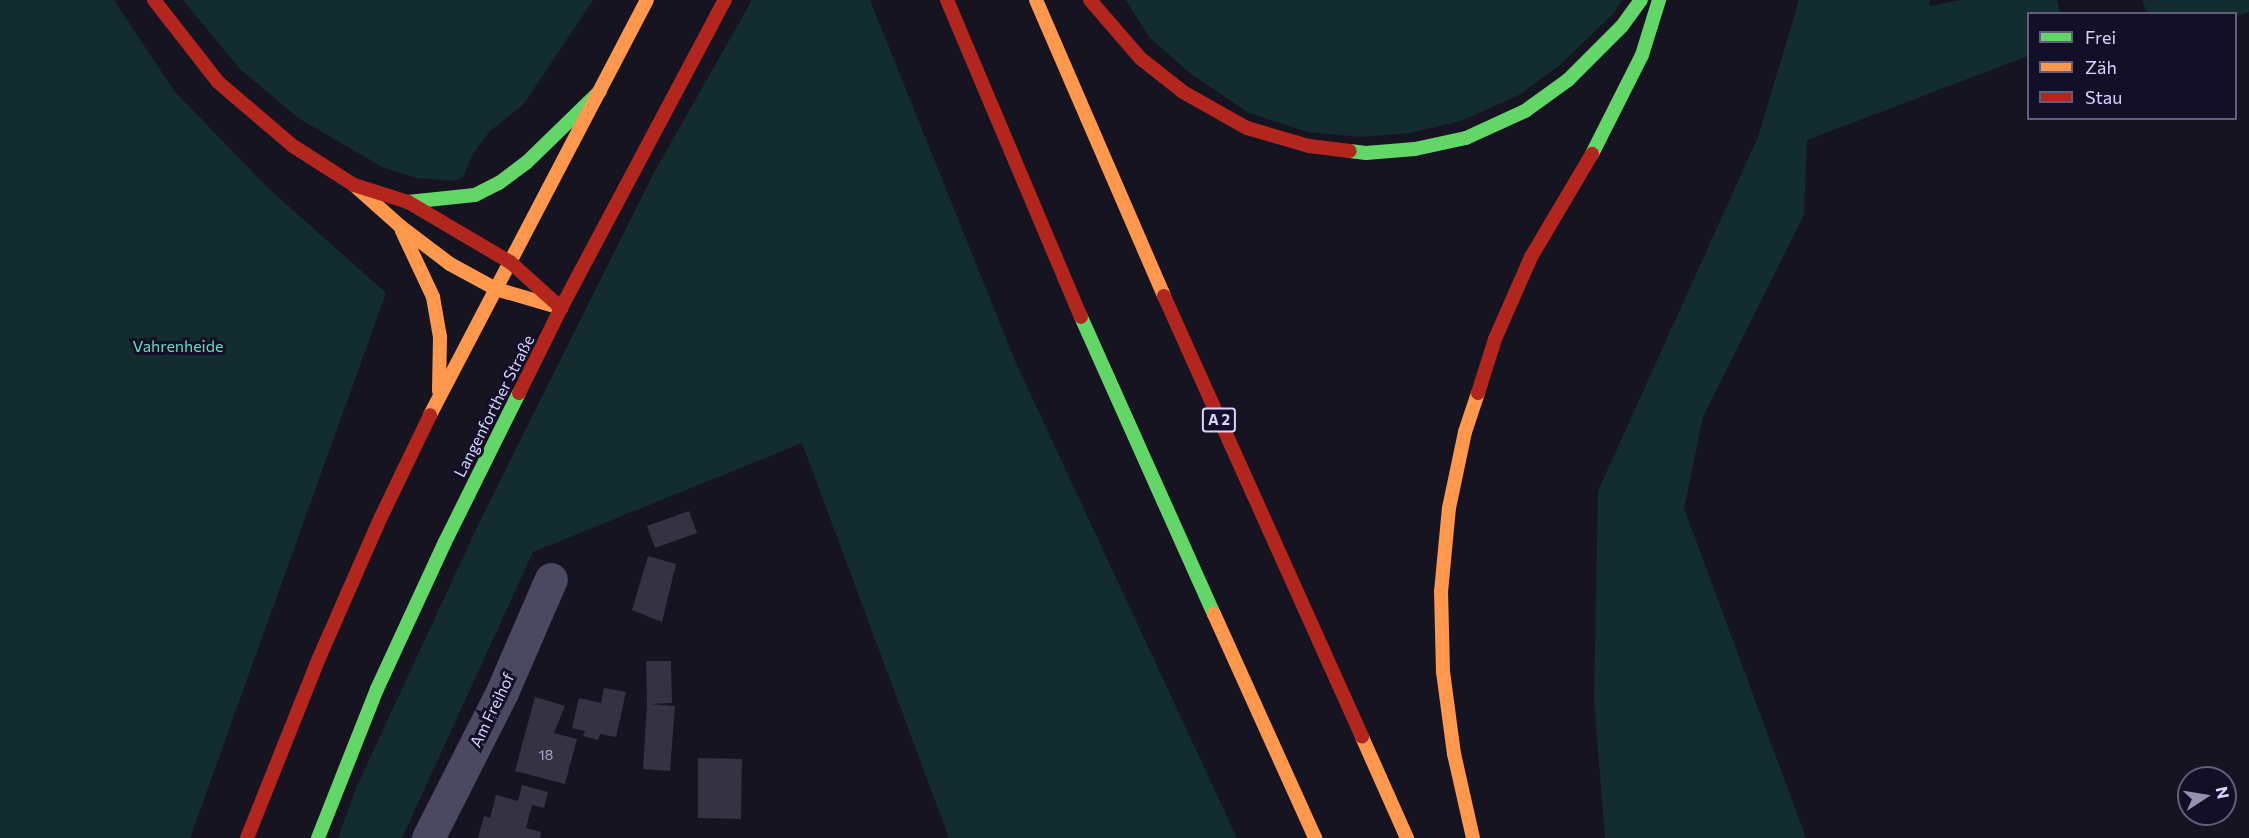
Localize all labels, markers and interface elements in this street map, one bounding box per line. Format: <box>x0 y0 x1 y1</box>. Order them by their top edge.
legend <box>2027 12 2237 120</box>
text: Frei <box>2085 26 2116 48</box>
text: Zäh <box>2085 56 2117 78</box>
text: Stau <box>2085 86 2122 108</box>
street label: Langenforther Straße <box>450 332 538 480</box>
park label: Vahrenheide <box>133 336 223 356</box>
road number: A 2 <box>1201 408 1237 432</box>
street label: Am Freihof <box>466 670 518 750</box>
house number: 18 <box>539 747 553 763</box>
north arrow <box>2177 766 2237 826</box>
text: N <box>2213 785 2234 800</box>

